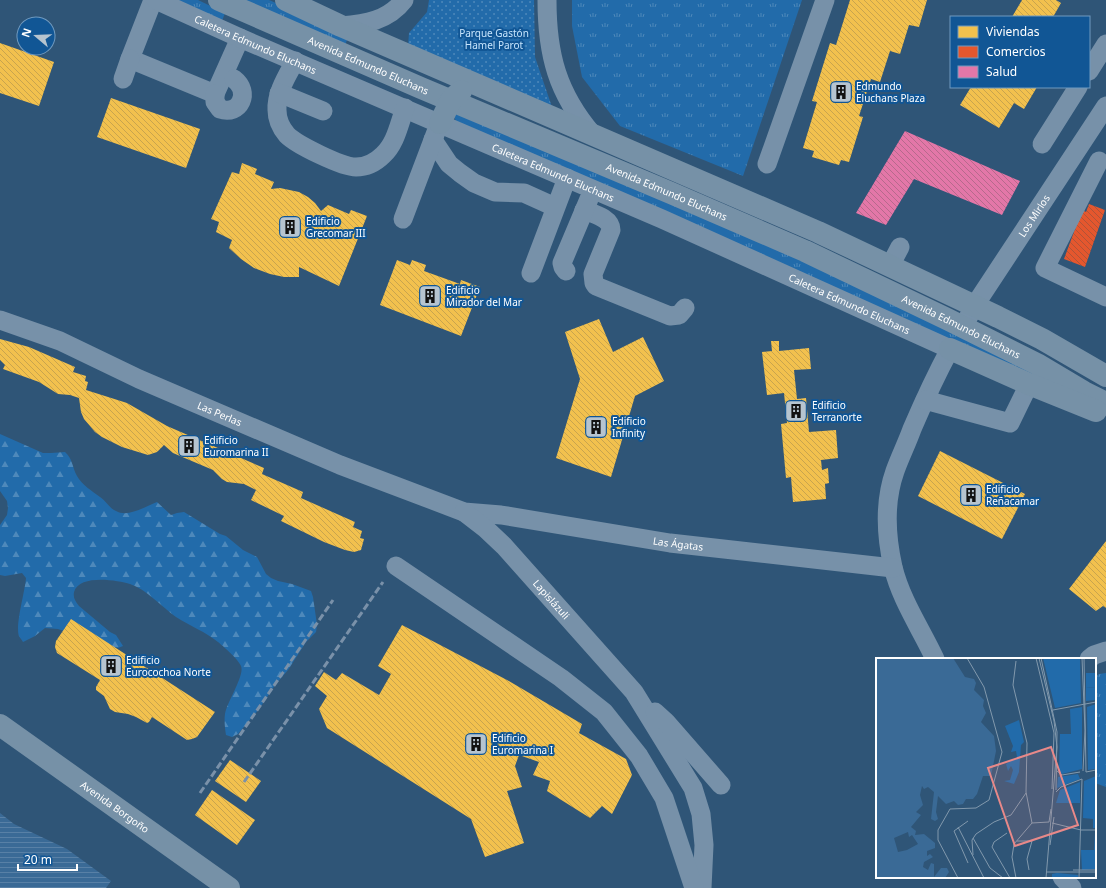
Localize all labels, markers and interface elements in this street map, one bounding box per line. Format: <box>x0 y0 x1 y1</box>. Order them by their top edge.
street label: Caletera Edmundo Eluchans <box>192 11 319 77</box>
north arrow <box>16 16 56 56</box>
legend <box>950 16 1090 88</box>
text: Viviendas <box>986 23 1040 40</box>
text: N <box>18 26 35 39</box>
park label: Parque Gastón Hamel Parot <box>459 26 529 52</box>
street label: Avenida Edmundo Eluchans <box>306 33 431 98</box>
text: Comercios <box>986 43 1046 60</box>
text: Salud <box>986 63 1017 80</box>
building icon: Edmundo Eluchans Plaza <box>828 79 854 105</box>
place label: Edmundo Eluchans Plaza <box>856 79 925 105</box>
street label: Caletera Edmundo Eluchans <box>490 140 617 205</box>
street label: Avenida Edmundo Eluchans <box>604 160 730 224</box>
street label: Los Mirlos <box>1015 192 1053 240</box>
building icon: Edificio Grecomar III <box>277 214 303 240</box>
place label: Edificio Grecomar III <box>306 214 366 240</box>
street label: Caletera Edmundo Eluchans <box>786 270 913 337</box>
building icon: Edificio Mirador del Mar <box>417 283 443 309</box>
place label: Edificio Mirador del Mar <box>446 283 522 309</box>
street label: Avenida Edmundo Eluchans <box>900 291 1023 362</box>
street label: Las Perlas <box>195 398 244 429</box>
building icon: Edificio Terranorte <box>783 398 809 424</box>
place label: Edificio Terranorte <box>812 398 862 424</box>
building icon: Edificio Infinity <box>583 414 609 440</box>
place label: Edificio Infinity <box>612 414 646 440</box>
building icon: Edificio Euromarina II <box>176 433 202 459</box>
place label: Edificio Euromarina II <box>204 433 269 459</box>
building icon: Edificio Reñacamar <box>958 482 984 508</box>
place label: Edificio Reñacamar <box>986 482 1039 508</box>
street label: Las Ágatas <box>652 533 704 554</box>
street label: Lapislázuli <box>530 577 573 622</box>
building icon: Edificio Eurocochoa Norte <box>98 653 124 679</box>
place label: Edificio Eurocochoa Norte <box>126 653 211 679</box>
inset map <box>876 658 1096 878</box>
building icon: Edificio Euromarina I <box>463 731 489 757</box>
place label: Edificio Euromarina I <box>492 731 553 757</box>
street label: Avenida Borgoño <box>78 777 152 836</box>
scale bar <box>18 846 77 872</box>
text: 20 m <box>24 851 52 868</box>

